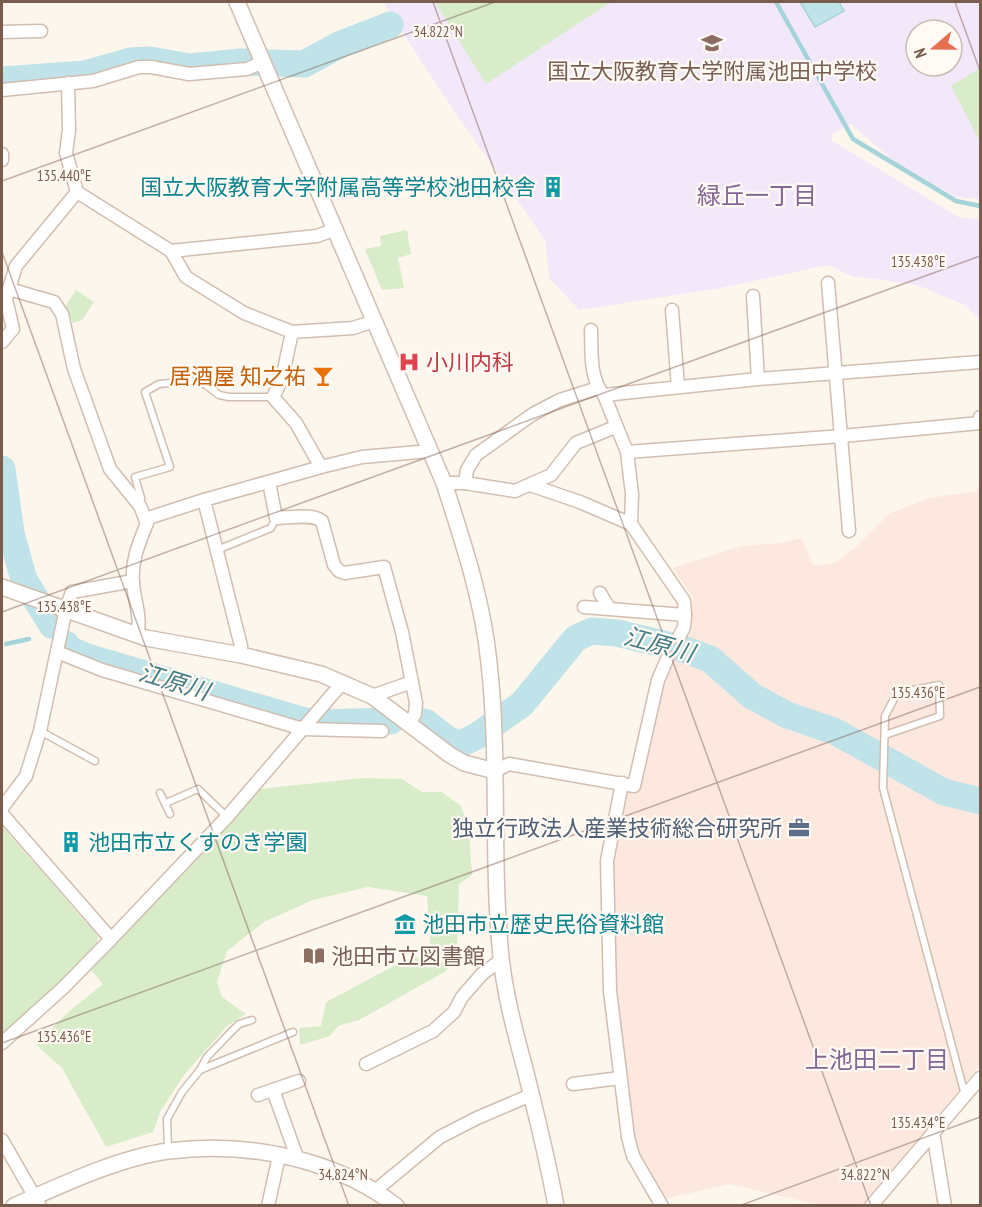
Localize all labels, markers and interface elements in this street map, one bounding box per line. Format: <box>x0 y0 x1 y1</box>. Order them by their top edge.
north arrow <box>904 18 964 78</box>
text: 34.822°N <box>413 22 463 41</box>
school or university icon: 国立大阪教育大学附属池田中学校 <box>700 31 724 55</box>
text: N <box>909 46 931 61</box>
place label: 国立大阪教育大学附属池田中学校 <box>547 57 877 85</box>
text: 135.440°E <box>37 166 91 185</box>
place label: 国立大阪教育大学附属高等学校池田校舎 <box>140 173 536 201</box>
building icon: 国立大阪教育大学附属高等学校池田校舎 <box>541 175 565 199</box>
district label: 緑丘一丁目 <box>697 180 817 211</box>
text: 135.438°E <box>891 252 945 271</box>
place label: 小川内科 <box>426 348 514 376</box>
hospital icon: 小川内科 <box>397 350 421 374</box>
place label: 居酒屋 知之祐 <box>169 362 306 390</box>
bar icon: 居酒屋 知之祐 <box>311 364 335 388</box>
text: 135.438°E <box>37 597 91 616</box>
water label: 江原川 <box>620 620 701 670</box>
water label: 江原川 <box>135 656 216 708</box>
text: 135.436°E <box>891 683 945 702</box>
place label: 独立行政法人産業技術総合研究所 <box>452 814 782 842</box>
office icon: 独立行政法人産業技術総合研究所 <box>787 816 811 840</box>
place label: 池田市立くすのき学園 <box>88 828 307 856</box>
building icon: 池田市立くすのき学園 <box>59 830 83 854</box>
place label: 池田市立歴史民俗資料館 <box>422 910 664 938</box>
museum icon: 池田市立歴史民俗資料館 <box>393 912 417 936</box>
place label: 池田市立図書館 <box>331 942 485 970</box>
library icon: 池田市立図書館 <box>302 944 326 968</box>
text: 135.436°E <box>37 1027 91 1046</box>
district label: 上池田二丁目 <box>805 1044 949 1075</box>
text: 135.434°E <box>891 1113 945 1132</box>
text: 34.824°N <box>318 1165 368 1184</box>
text: 34.822°N <box>840 1165 890 1184</box>

